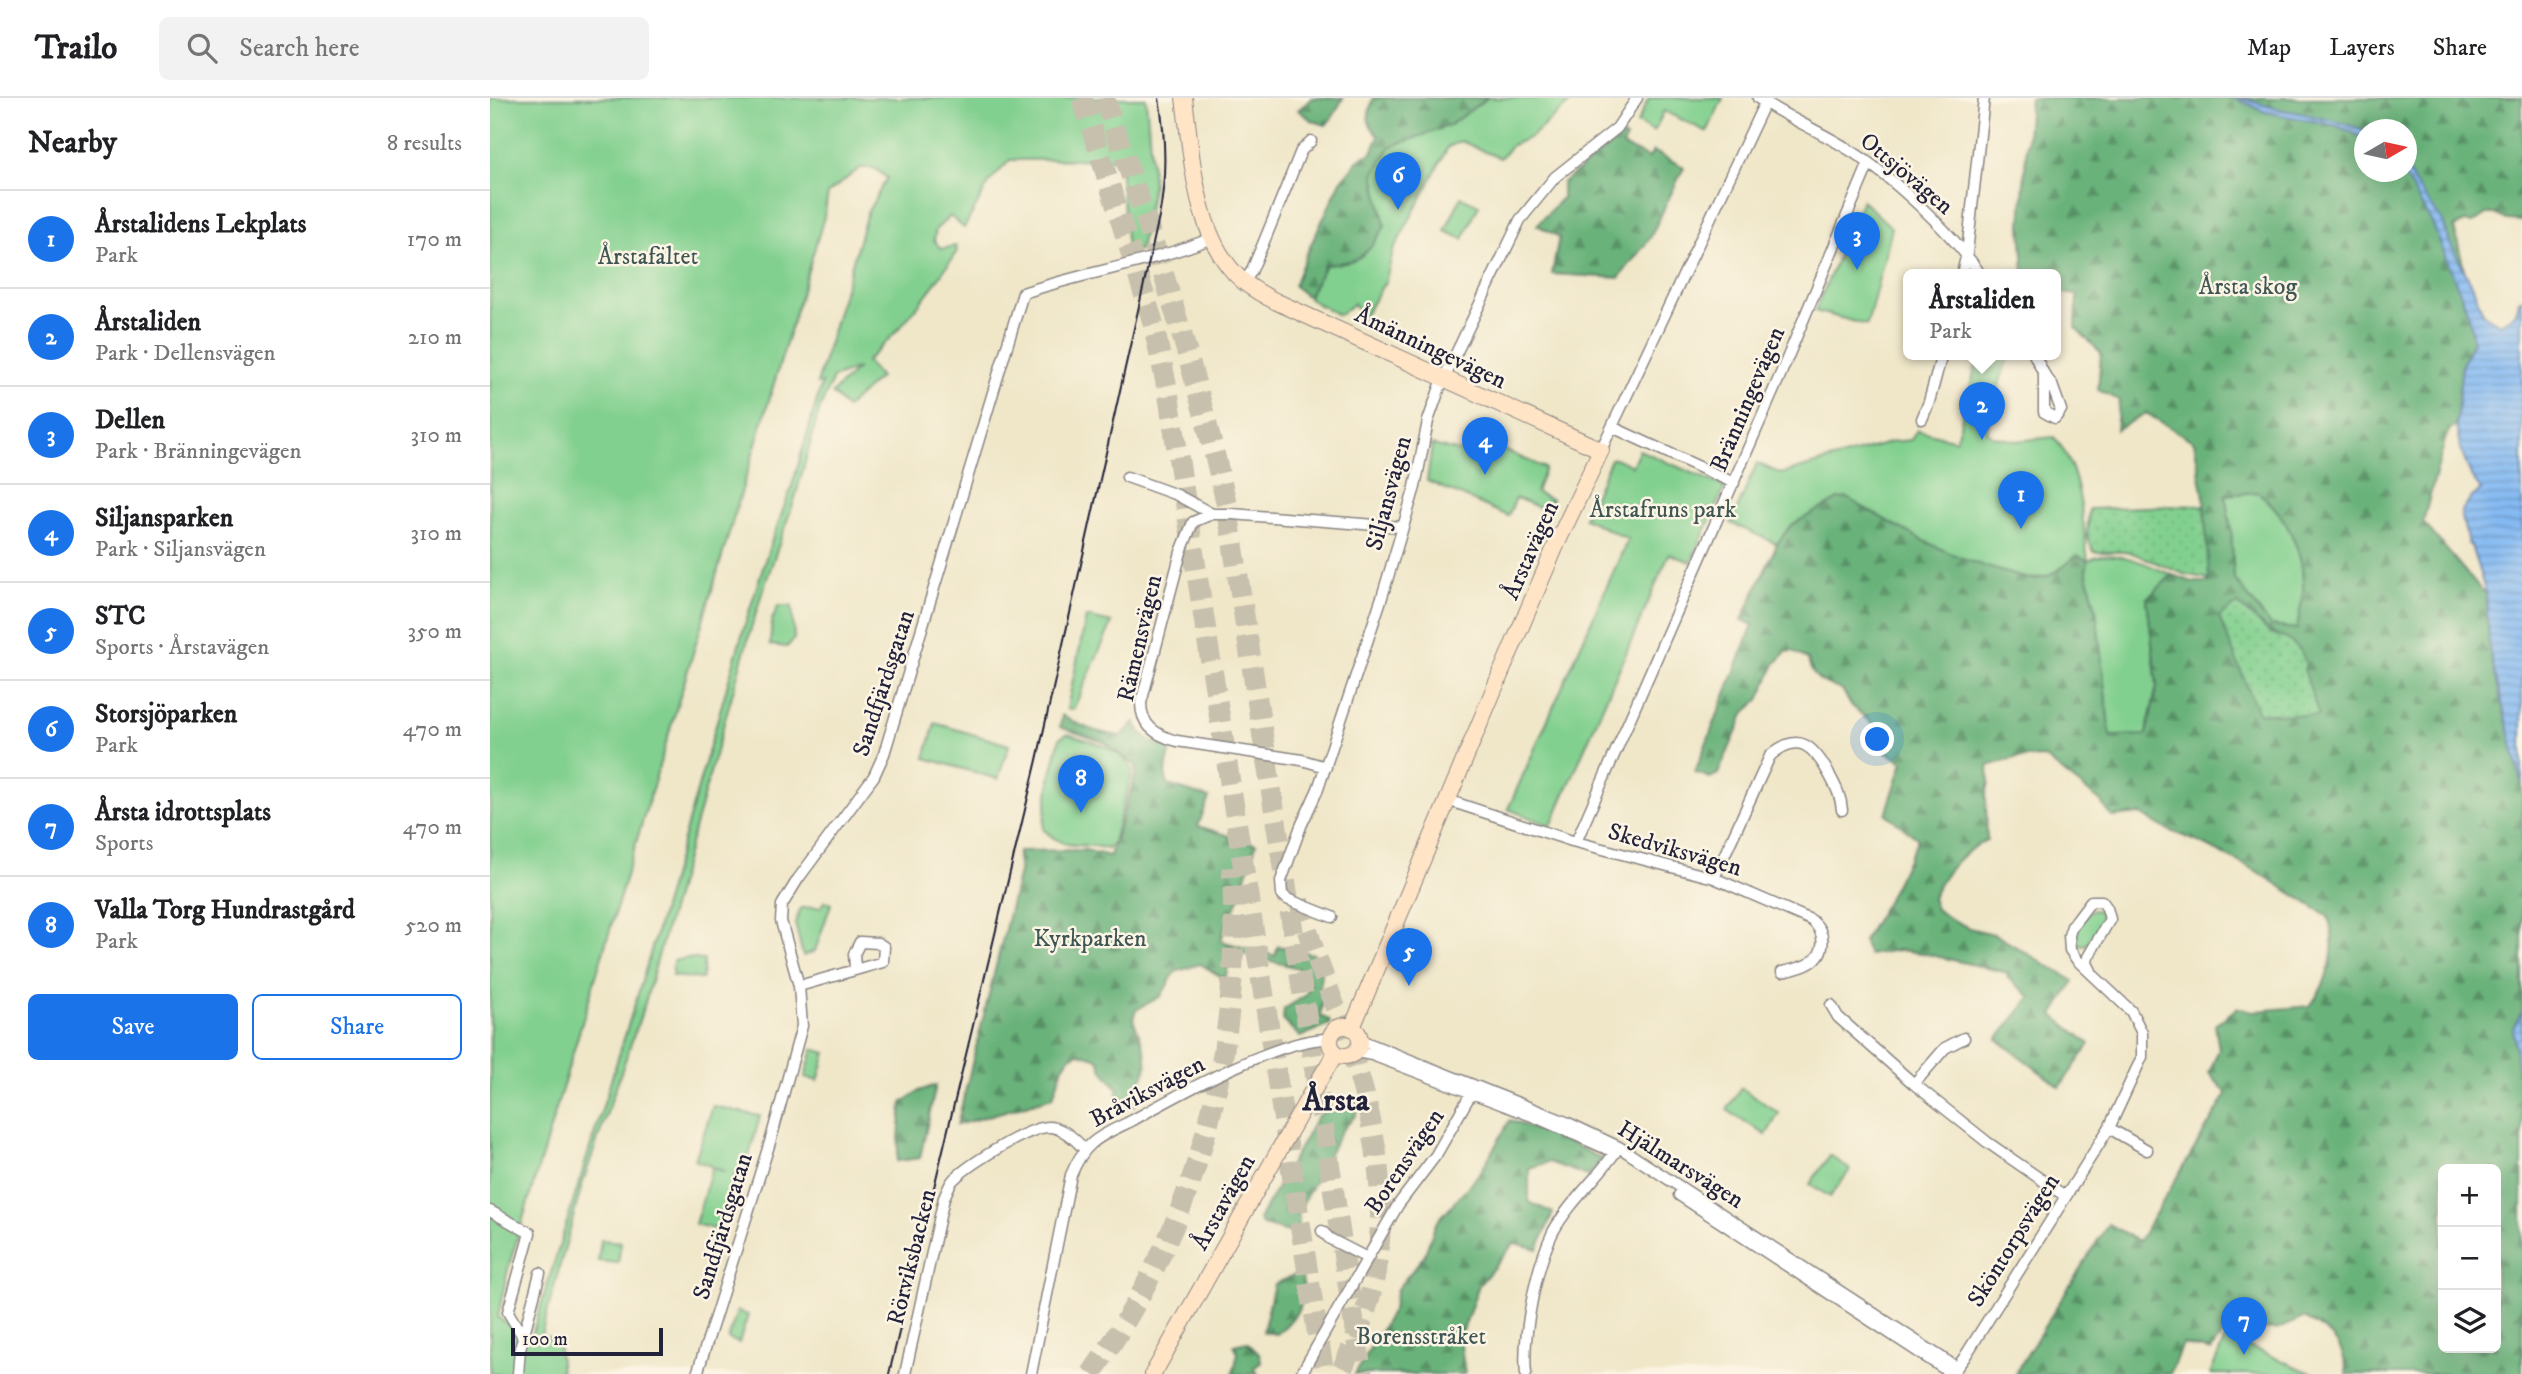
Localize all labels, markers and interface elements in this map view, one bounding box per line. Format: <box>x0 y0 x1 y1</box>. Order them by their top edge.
search box <box>159 17 649 80</box>
text: Trailo <box>35 28 117 69</box>
icon: search <box>183 29 221 67</box>
text: Search here <box>239 32 359 65</box>
text: Map <box>2247 33 2291 63</box>
text: Layers <box>2329 33 2395 63</box>
text: Share <box>2433 33 2487 63</box>
north arrow <box>2354 119 2417 182</box>
text: Nearby <box>28 125 117 162</box>
street label: Ottsjövägen <box>1854 126 1960 222</box>
text: 8 results <box>387 129 462 158</box>
pin: 6 <box>1375 152 1421 210</box>
text: Årstalidens Lekplats <box>95 208 306 241</box>
pin: 3 <box>1834 212 1880 270</box>
text: 1 <box>47 225 55 254</box>
text: 170 m <box>407 225 462 254</box>
text: Park <box>95 241 138 270</box>
park label: Årstafältet <box>598 241 698 272</box>
popup <box>1903 269 2061 360</box>
park label: Årsta skog <box>2199 271 2297 302</box>
text: Årstaliden <box>1929 284 2035 317</box>
street label: Åmänningevägen <box>1350 299 1512 396</box>
text: Årstaliden <box>95 306 201 339</box>
text: Park <box>1929 317 1972 346</box>
street label: Bränningevägen <box>1704 322 1792 476</box>
text: 2 <box>45 323 57 352</box>
text: 210 m <box>408 323 462 352</box>
text: Park · Dellensvägen <box>95 339 276 368</box>
pin: 2 <box>1959 382 2005 440</box>
text: Dellen <box>95 404 165 437</box>
pin: 4 <box>1462 417 1508 475</box>
text: 3 <box>47 421 55 450</box>
text: 310 m <box>410 421 462 450</box>
street label: Siljansvägen <box>1359 432 1419 554</box>
text: Park · Bränningevägen <box>95 437 301 466</box>
pin: 1 <box>1998 471 2044 529</box>
park label: Årstafruns park <box>1590 494 1737 525</box>
street label: Årstavägen <box>1495 496 1566 604</box>
text: Siljansparken <box>95 502 233 535</box>
text: 4 <box>44 519 58 548</box>
text: 310 m <box>410 519 462 548</box>
text: Park · Siljansvägen <box>95 535 266 564</box>
street label: Rämensvägen <box>1111 571 1169 705</box>
text: STC <box>95 600 146 633</box>
street label: Sandfjärdsgatan <box>846 606 922 760</box>
text: 5 <box>45 617 57 646</box>
text: 350 m <box>407 617 462 646</box>
text: Sports · Årstavägen <box>95 633 269 662</box>
text: Storsjöparken <box>95 698 237 731</box>
text: 6 <box>45 715 57 744</box>
text: 470 m <box>403 715 462 744</box>
your location <box>1860 722 1894 756</box>
text: Park <box>95 731 138 760</box>
pin: 8 <box>1058 755 1104 813</box>
text: Årsta idrottsplats <box>95 796 271 829</box>
text: 7 <box>45 813 57 842</box>
text: 470 m <box>403 813 462 842</box>
street label: Skedviksvägen <box>1604 817 1745 883</box>
text: Sports <box>95 829 153 858</box>
text: Valla Torg Hundrastgård <box>95 894 355 927</box>
text: 8 <box>45 911 57 940</box>
text: 520 m <box>405 911 462 940</box>
park label: Kyrkparken <box>1033 924 1147 954</box>
text: Park <box>95 927 138 956</box>
pin: 5 <box>1386 928 1432 986</box>
button: Save <box>28 994 238 1060</box>
button: Share <box>252 994 462 1060</box>
street label: Bråviksvägen <box>1085 1049 1210 1135</box>
district label: Årsta <box>1302 1080 1370 1121</box>
street label: Borensvägen <box>1359 1103 1451 1220</box>
street label: Hjälmarsvägen <box>1612 1114 1750 1216</box>
street label: Årstavägen <box>1184 1148 1263 1256</box>
street label: Sandfjärdsgatan <box>686 1149 760 1303</box>
map controls <box>2438 1164 2501 1353</box>
button: + <box>2438 1164 2501 1227</box>
street label: Sköntorpsvägen <box>1961 1168 2067 1313</box>
street label: Rörviksbacken <box>881 1186 943 1328</box>
button: − <box>2438 1227 2501 1290</box>
button: layers <box>2438 1290 2501 1353</box>
pin: 7 <box>2221 1297 2267 1355</box>
park label: Borensstråket <box>1356 1322 1486 1352</box>
scale bar <box>511 1325 663 1357</box>
text: 100 m <box>522 1328 568 1351</box>

